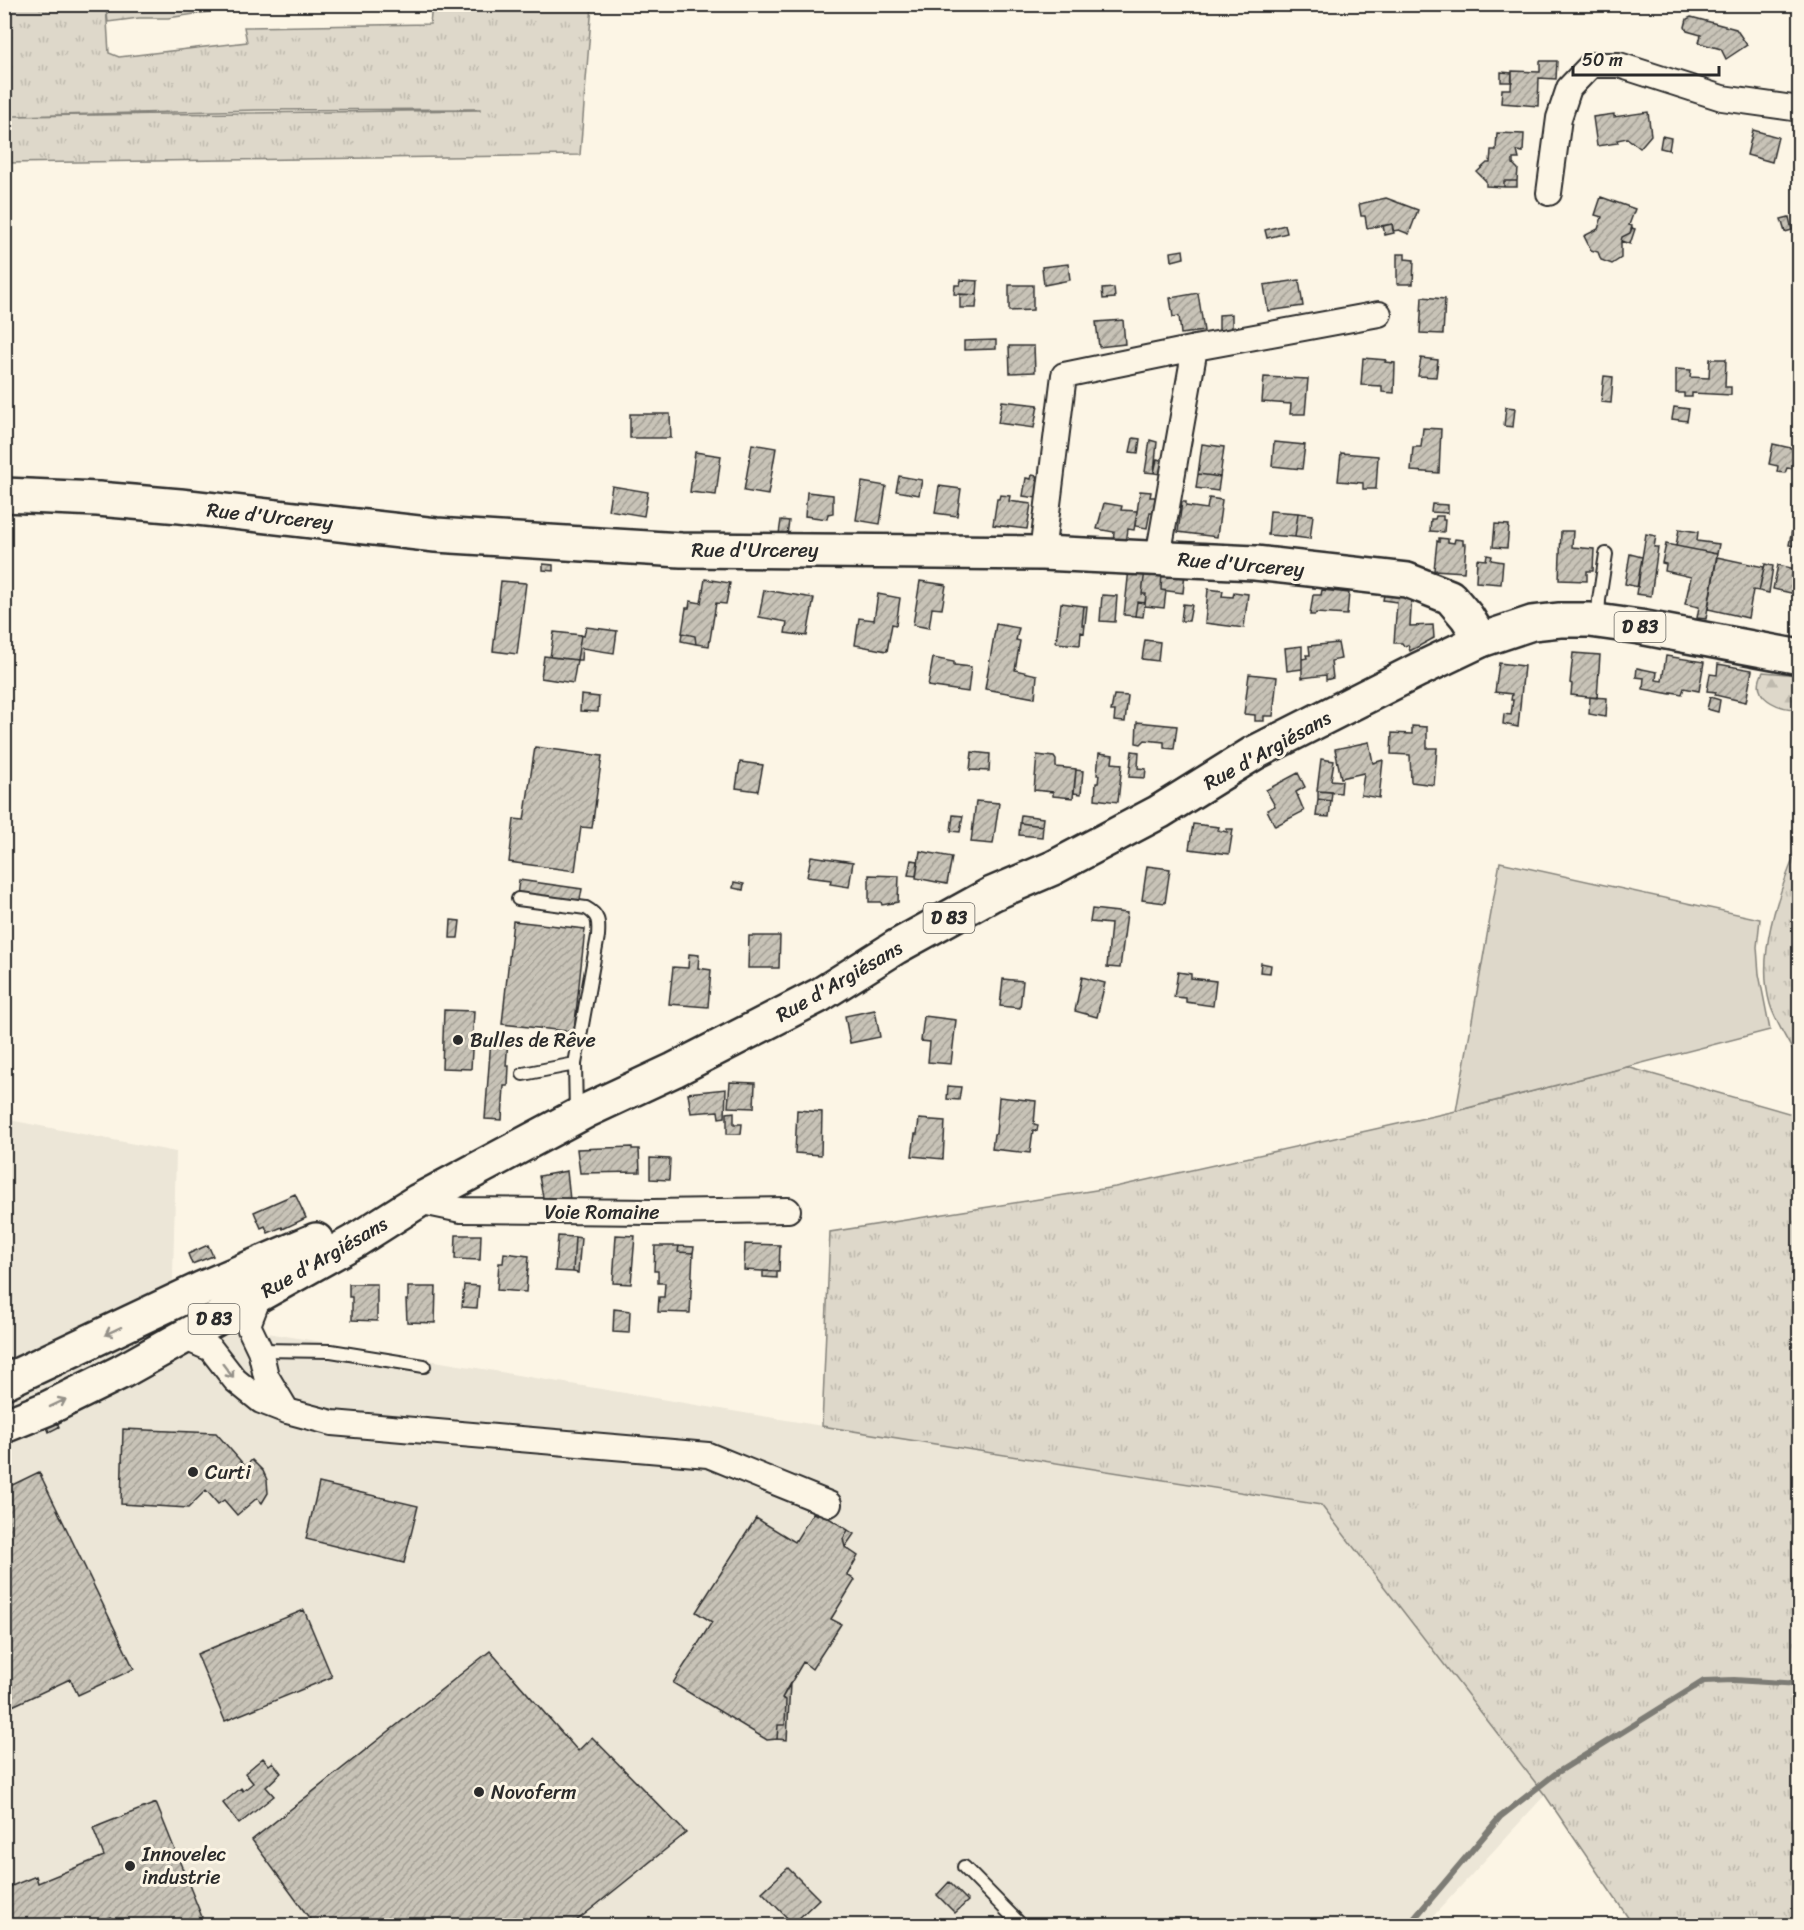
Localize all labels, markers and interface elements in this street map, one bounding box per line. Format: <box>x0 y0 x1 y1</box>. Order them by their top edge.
scale bar <box>1573 39 1718 77</box>
text: 50 m <box>1582 44 1623 76</box>
street label: Rue d'Urcerey <box>205 492 336 541</box>
street label: Rue d'Urcerey <box>692 533 819 568</box>
street label: Rue d'Urcerey <box>1176 542 1306 588</box>
road number: D 83 <box>1614 612 1666 642</box>
street label: Rue d'Argiésans <box>1197 700 1338 800</box>
road number: D 83 <box>924 903 974 933</box>
street label: Rue d'Argiésans <box>769 930 910 1032</box>
place label: Bulles de Rêve <box>470 1023 596 1058</box>
marker: Bulles de Rêve <box>451 1033 465 1047</box>
street label: Voie Romaine <box>545 1195 659 1230</box>
street label: Rue d'Argiésans <box>254 1206 395 1308</box>
road number: D 83 <box>188 1304 240 1334</box>
one-way arrow <box>105 1325 123 1337</box>
one-way arrow <box>221 1363 234 1379</box>
one-way arrow <box>49 1397 67 1408</box>
place label: Curti <box>205 1455 252 1490</box>
marker: Curti <box>186 1465 200 1479</box>
place label: Novoferm <box>491 1775 576 1810</box>
marker: Novoferm <box>472 1785 486 1799</box>
place label: Innovelec industrie <box>141 1837 227 1895</box>
marker: Innovelec industrie <box>123 1859 137 1873</box>

